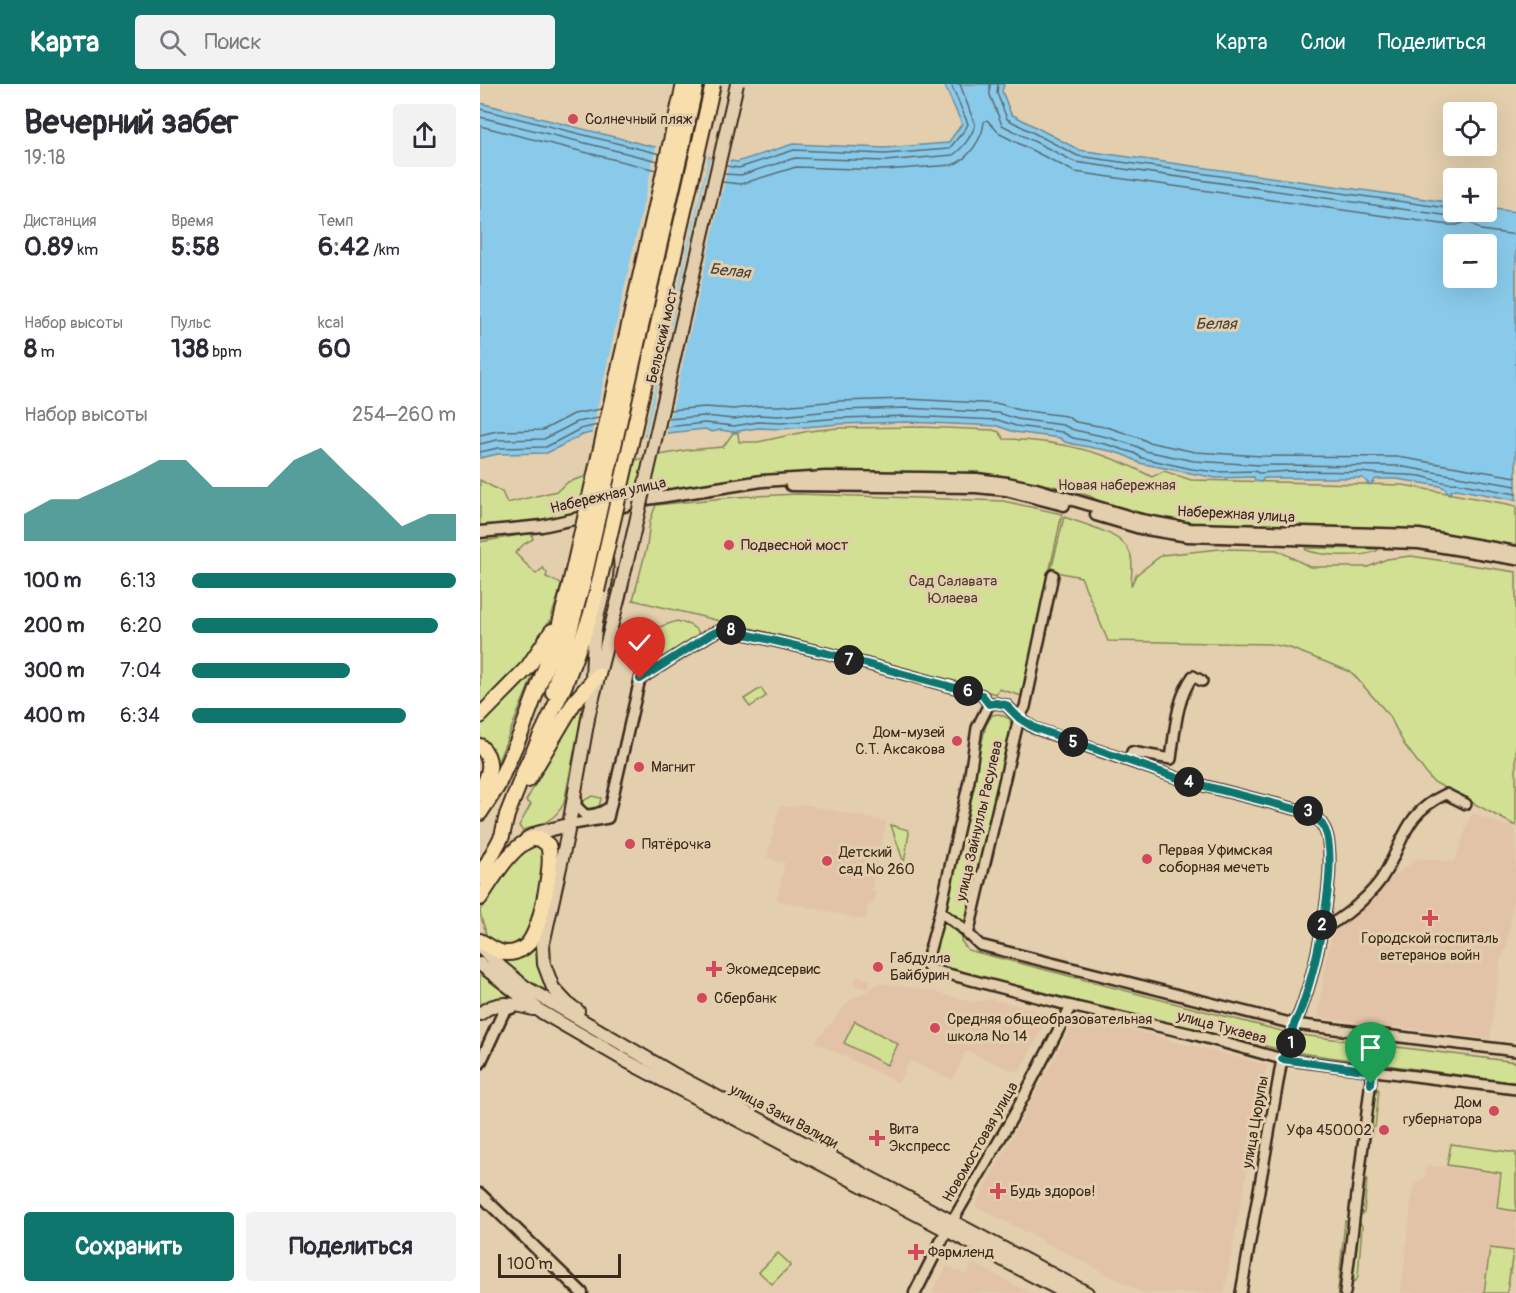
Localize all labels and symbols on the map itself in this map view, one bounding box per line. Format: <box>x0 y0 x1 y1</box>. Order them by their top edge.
place label: Солнечный пляж <box>585 110 693 129</box>
marker: Солнечный пляж <box>566 112 580 126</box>
water label: Белая <box>708 259 753 284</box>
street label: Бельский мост <box>642 287 683 385</box>
water label: Белая <box>1196 314 1238 334</box>
street label: Набережная улица <box>548 473 668 518</box>
park label: Новая набережная <box>1058 476 1176 495</box>
street label: Набережная улица <box>1176 502 1296 527</box>
place label: Подвесной мост <box>741 536 849 555</box>
marker: Подвесной мост <box>722 538 736 552</box>
park label: Сад Салавата Юлаева <box>909 572 997 608</box>
pin: 8 <box>716 615 746 645</box>
pin <box>614 617 665 679</box>
pin: 7 <box>834 645 864 675</box>
pin: 6 <box>953 676 983 706</box>
place label: Дом-музей С.Т. Аксакова <box>855 723 945 759</box>
pin: 5 <box>1058 727 1088 757</box>
marker: Дом-музей С.Т. Аксакова <box>950 734 964 748</box>
street label: улица Зайнуллы Расулева <box>952 739 1007 904</box>
place label: Магнит <box>651 758 696 777</box>
marker: Магнит <box>632 760 646 774</box>
pin: 4 <box>1174 767 1204 797</box>
pin: 3 <box>1293 796 1323 826</box>
place label: Пятёрочка <box>642 835 711 854</box>
marker: Пятёрочка <box>623 837 637 851</box>
place label: Первая Уфимская соборная мечеть <box>1159 841 1273 877</box>
place label: Детский сад № 260 <box>838 843 915 879</box>
marker: Первая Уфимская соборная мечеть <box>1140 852 1154 866</box>
marker: Детский сад № 260 <box>820 854 834 868</box>
marker: Городской госпиталь ветеранов войн <box>1421 909 1439 927</box>
pin: 2 <box>1307 910 1337 940</box>
place label: Городской госпиталь ветеранов войн <box>1361 929 1499 965</box>
place label: Габдулла Байбурин <box>890 949 951 985</box>
place label: Экомедсервис <box>726 960 821 979</box>
marker: Габдулла Байбурин <box>871 960 885 974</box>
marker: Экомедсервис <box>707 962 721 976</box>
place label: Сбербанк <box>714 989 777 1008</box>
marker: Сбербанк <box>695 991 709 1005</box>
street label: улица Тукаева <box>1174 1006 1269 1049</box>
place label: Средняя общеобразовательная школа № 14 <box>947 1010 1152 1046</box>
marker: Средняя общеобразовательная школа № 14 <box>928 1021 942 1035</box>
pin <box>1345 1022 1396 1084</box>
pin: 1 <box>1276 1028 1306 1058</box>
street label: улица Цюрупы <box>1238 1074 1273 1171</box>
street label: улица Заки Валиди <box>725 1079 841 1153</box>
street label: Новомостовая улица <box>938 1079 1023 1206</box>
place label: Дом губернатора <box>1403 1093 1482 1129</box>
marker: Дом губернатора <box>1487 1104 1501 1118</box>
place label: Вита Экспресс <box>889 1120 951 1156</box>
place label: Уфа 450002 <box>1286 1121 1372 1140</box>
marker: Уфа 450002 <box>1377 1123 1391 1137</box>
marker: Вита Экспресс <box>870 1131 884 1145</box>
place label: Будь здоров! <box>1010 1182 1096 1201</box>
marker: Будь здоров! <box>991 1184 1005 1198</box>
place label: Фармленд <box>928 1243 994 1262</box>
marker: Фармленд <box>909 1245 923 1259</box>
scale bar <box>498 1251 621 1278</box>

